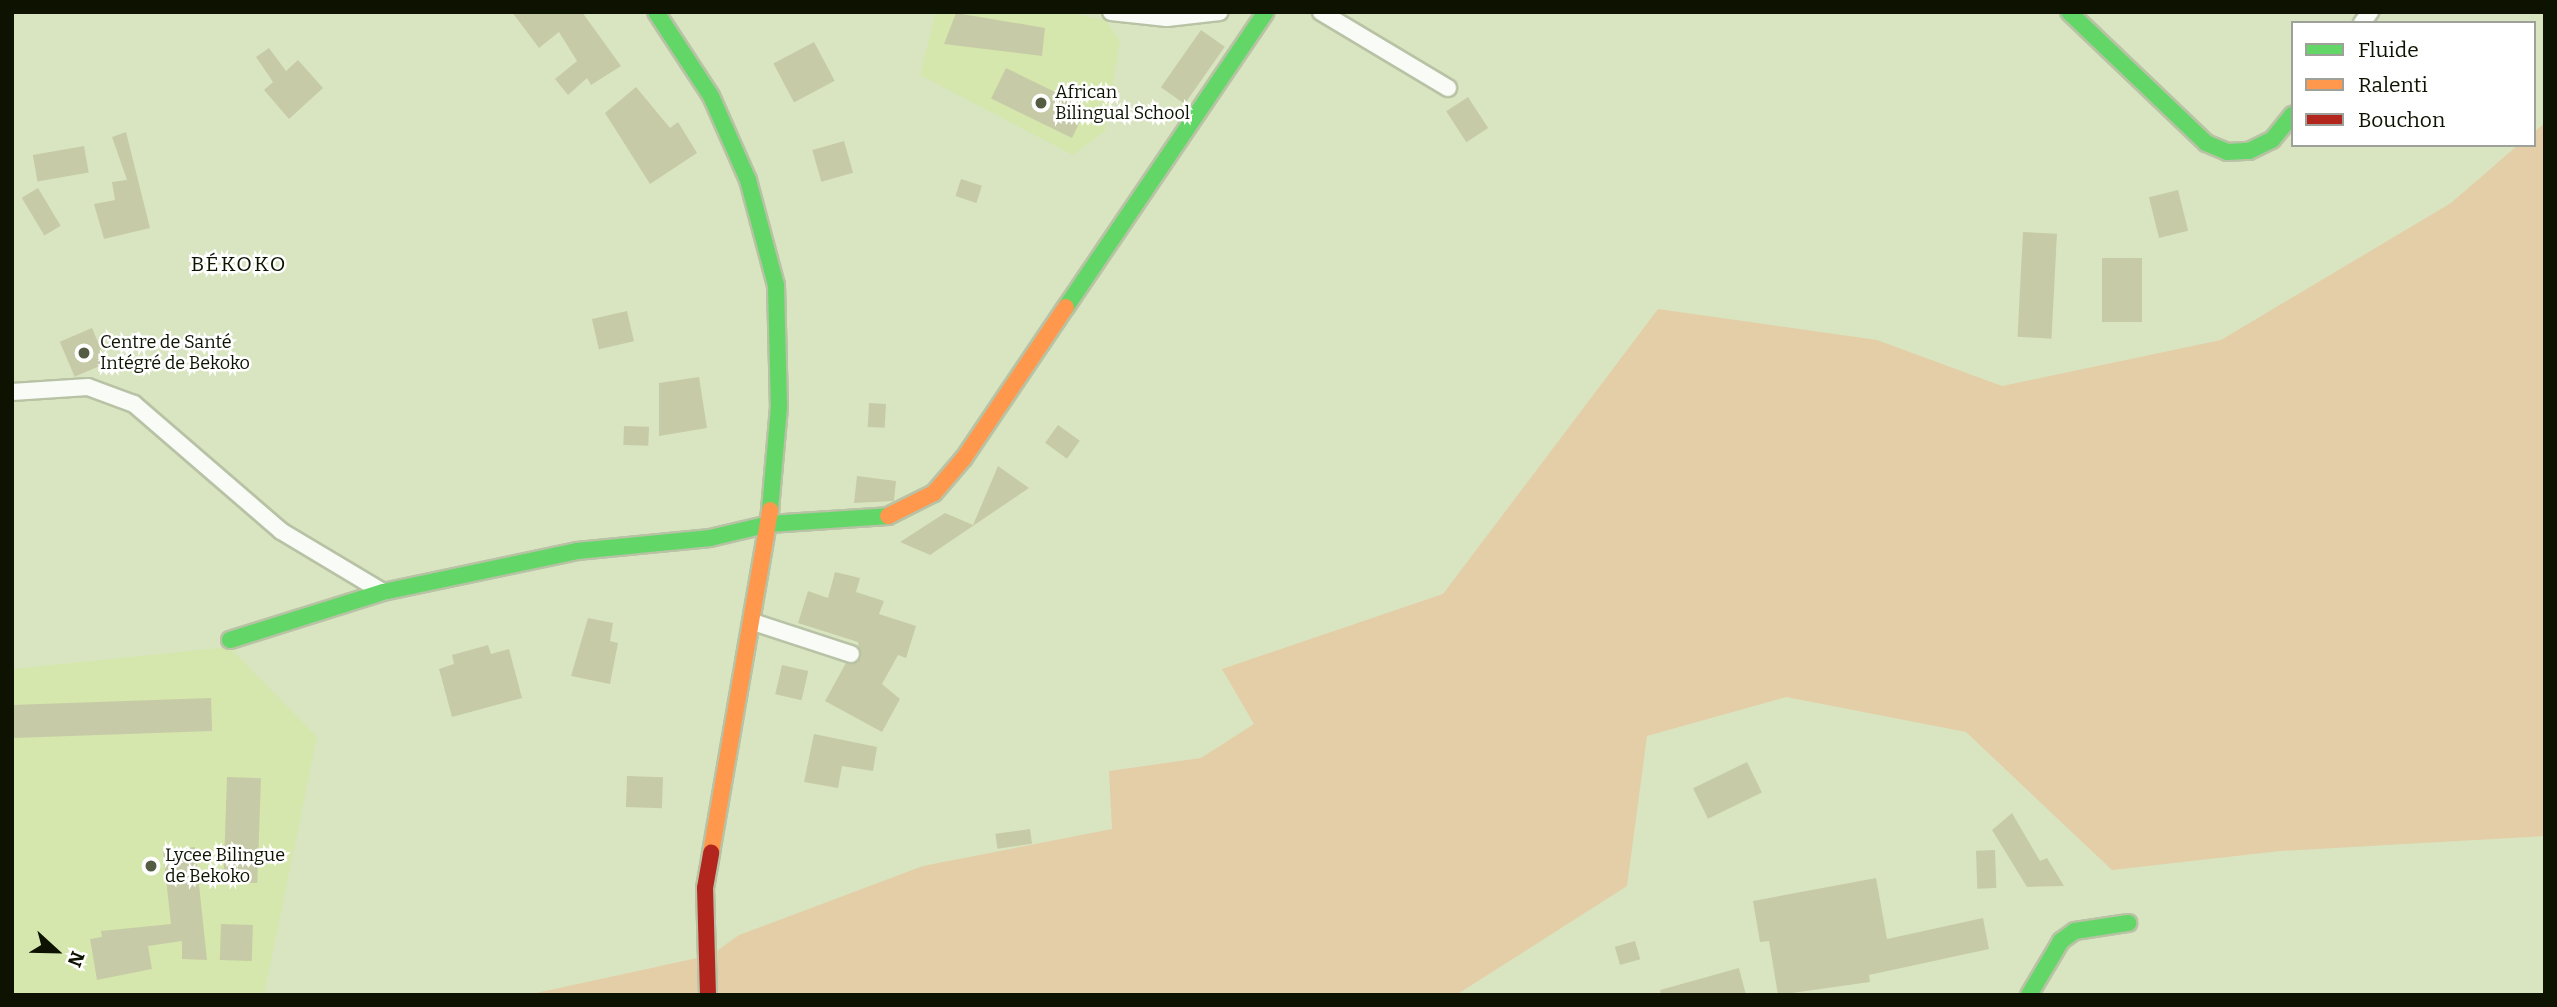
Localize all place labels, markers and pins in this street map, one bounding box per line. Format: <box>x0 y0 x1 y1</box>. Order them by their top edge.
place label: African Bilingual School <box>1055 82 1190 124</box>
marker: African Bilingual School <box>1033 95 1049 111</box>
place label: Centre de Santé Intégré de Bekoko <box>100 332 250 374</box>
marker: Centre de Santé Intégré de Bekoko <box>74 343 94 363</box>
place label: Lycee Bilingue de Bekoko <box>165 845 285 888</box>
marker: Lycee Bilingue de Bekoko <box>143 858 159 874</box>

